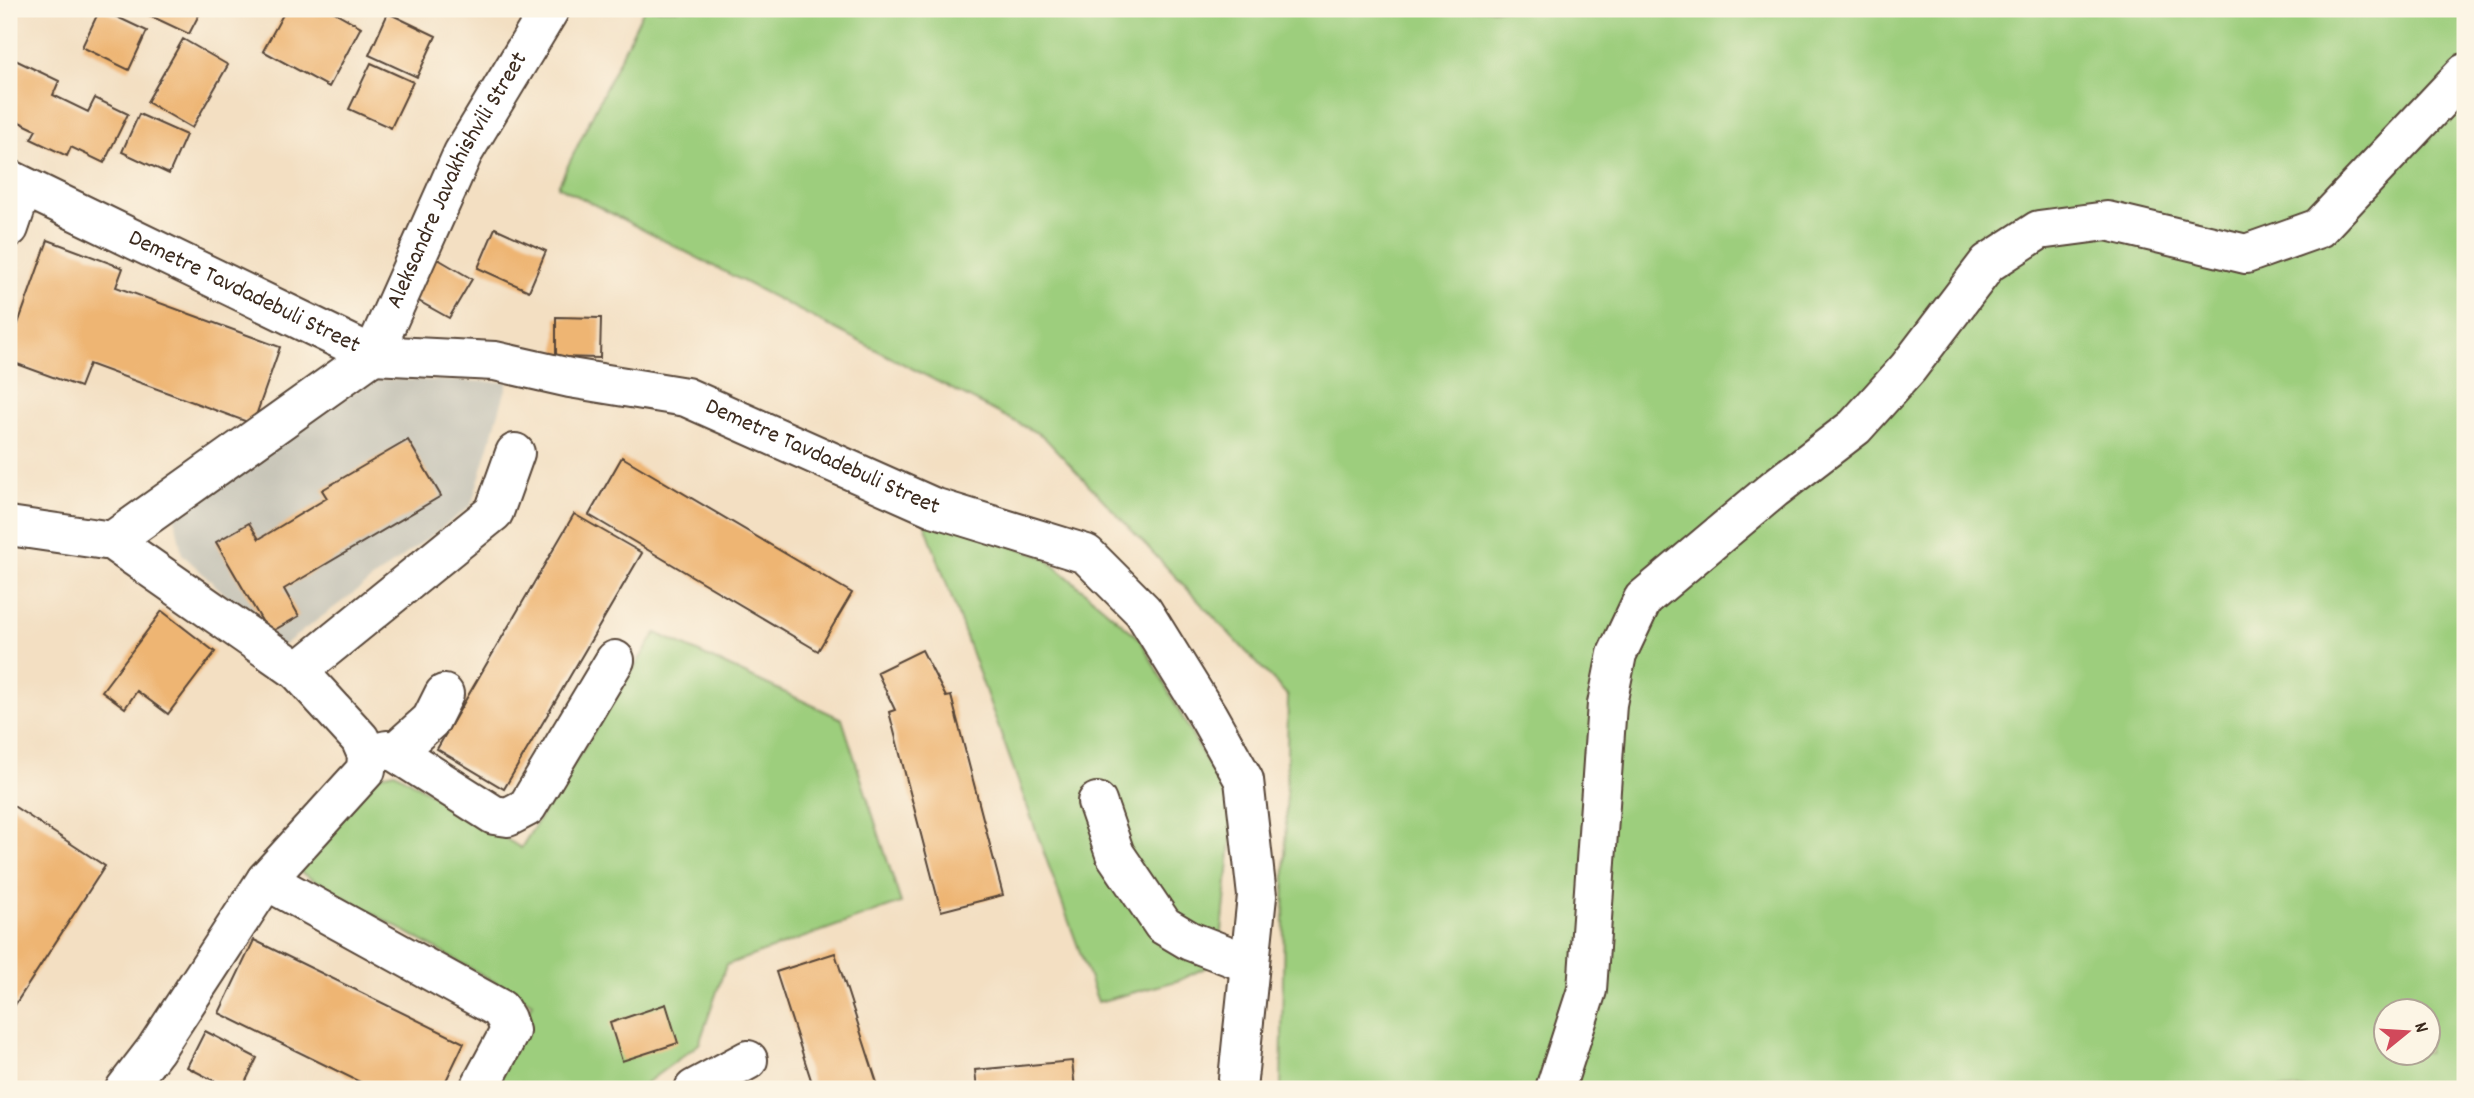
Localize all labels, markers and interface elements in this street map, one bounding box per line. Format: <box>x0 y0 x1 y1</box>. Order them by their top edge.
street label: Aleksandre Javakhishvili Street <box>379 46 537 314</box>
street label: Demetre Tavdadebuli Street <box>122 222 366 363</box>
street label: Demetre Tavdadebuli Street <box>699 390 943 525</box>
north arrow <box>2372 996 2442 1066</box>
text: N <box>2406 1019 2434 1036</box>

